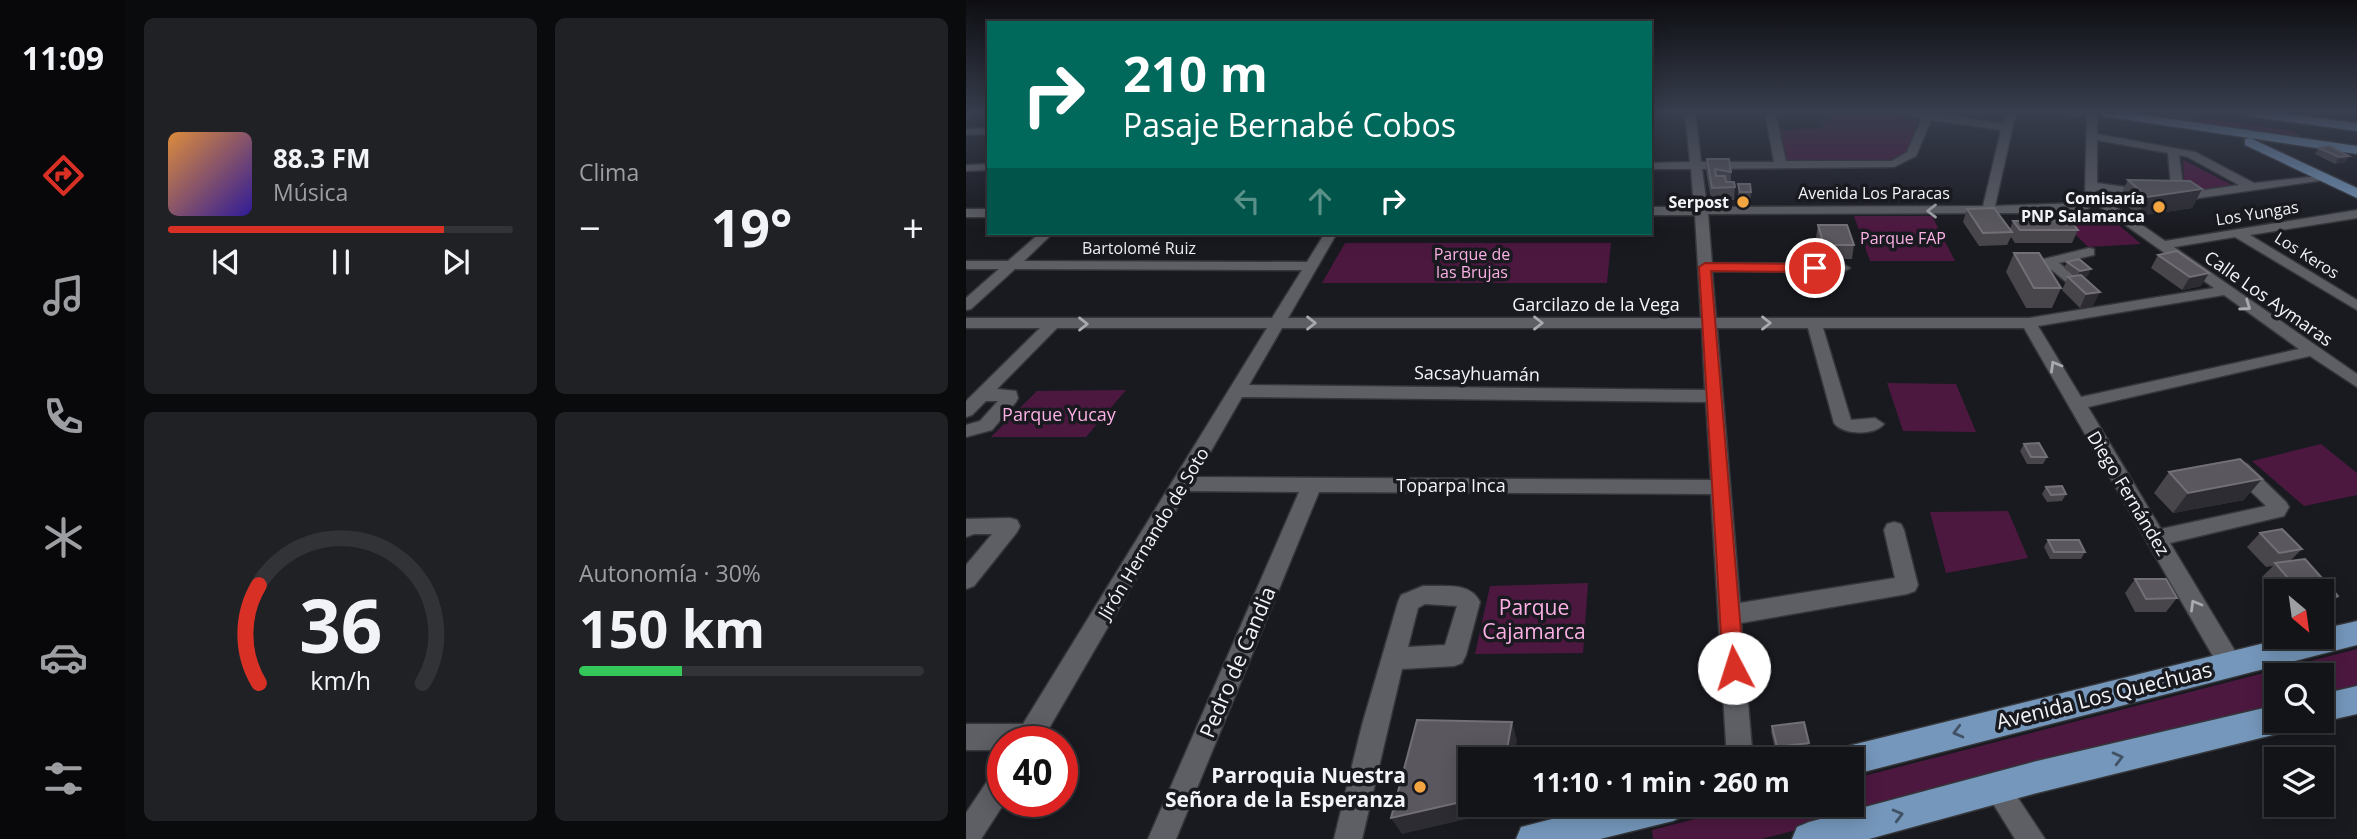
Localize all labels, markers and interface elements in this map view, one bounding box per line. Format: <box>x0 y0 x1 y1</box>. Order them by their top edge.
text: 11:09 <box>22 36 104 79</box>
text: 210 m <box>1123 40 1268 106</box>
icon: right <box>1008 49 1099 140</box>
text: Pasaje Bernabé Cobos <box>1123 103 1456 146</box>
text: 88.3 FM <box>273 140 371 176</box>
icon: directions <box>39 151 88 200</box>
text: Clima <box>579 156 639 188</box>
text: Música <box>273 176 348 208</box>
icon: left <box>1228 182 1266 220</box>
icon: ahead <box>1301 182 1339 220</box>
icon: right <box>1374 182 1412 220</box>
street label: Avenida Los Paracas <box>1798 182 1950 204</box>
place label: Comisaría PNP Salamanca <box>2021 187 2145 227</box>
text: 19° <box>711 191 792 262</box>
place label: Serpost <box>1669 191 1729 213</box>
marker: Serpost <box>1735 194 1751 210</box>
street label: Los Yungas <box>2214 196 2300 230</box>
marker: Comisaría PNP Salamanca <box>2151 199 2167 215</box>
text: − <box>579 201 601 253</box>
text: + <box>902 201 924 253</box>
one-way arrow <box>1926 203 1937 218</box>
park label: Parque FAP <box>1860 227 1946 249</box>
street label: Los Keros <box>2271 227 2343 283</box>
street label: Bartolomé Ruiz <box>1082 237 1196 259</box>
pin <box>1785 238 1845 298</box>
icon: previous <box>207 243 245 281</box>
icon: pause <box>322 243 360 281</box>
icon: next <box>437 243 475 281</box>
park label: Parque de las Brujas <box>1434 243 1510 283</box>
street label: Calle Los Aymaras <box>2200 245 2338 351</box>
icon: arrive <box>1796 249 1834 287</box>
icon: music <box>39 271 88 320</box>
street label: Garcilazo de la Vega <box>1512 292 1680 316</box>
one-way arrow <box>2238 298 2251 310</box>
one-way arrow <box>1306 315 1316 331</box>
one-way arrow <box>1533 315 1544 331</box>
one-way arrow <box>1761 315 1771 331</box>
one-way arrow <box>1078 316 1089 332</box>
street label: Sacsayhuamán <box>1414 360 1540 386</box>
one-way arrow <box>2050 361 2063 374</box>
icon: phone <box>39 392 88 441</box>
park label: Parque Yucay <box>1002 402 1117 426</box>
street label: Diego Fernández <box>2082 426 2176 560</box>
street label: Jirón Hernando de Soto <box>1091 443 1214 625</box>
street label: Toparpa Inca <box>1396 473 1506 497</box>
icon: climate <box>39 513 88 562</box>
text: Autonomía · 30% <box>579 557 761 589</box>
text: 36 <box>299 575 382 674</box>
north arrow <box>2264 579 2334 649</box>
map controls <box>2264 579 2334 817</box>
street label: Pedro de Candia <box>1193 582 1281 742</box>
text: 150 km <box>579 592 765 663</box>
park label: Parque Cajamarca <box>1482 593 1586 645</box>
one-way arrow <box>2190 599 2203 612</box>
position arrow <box>1697 631 1771 705</box>
icon: car <box>39 633 88 682</box>
street label: Avenida Los Quechuas <box>1993 655 2215 735</box>
text: km/h <box>310 662 371 696</box>
button: search <box>2264 663 2334 733</box>
one-way arrow <box>1952 724 1964 739</box>
speed limit sign: 40 <box>987 726 1078 817</box>
button: layers <box>2264 747 2334 817</box>
one-way arrow <box>2112 752 2124 766</box>
icon: filters <box>39 754 88 803</box>
place label: Parroquia Nuestra Señora de la Esperanza <box>1165 761 1406 813</box>
text: 11:10 · 1 min · 260 m <box>1532 764 1790 800</box>
marker: Parroquia Nuestra Señora de la Esperanza <box>1412 779 1428 795</box>
one-way arrow <box>1892 809 1904 823</box>

